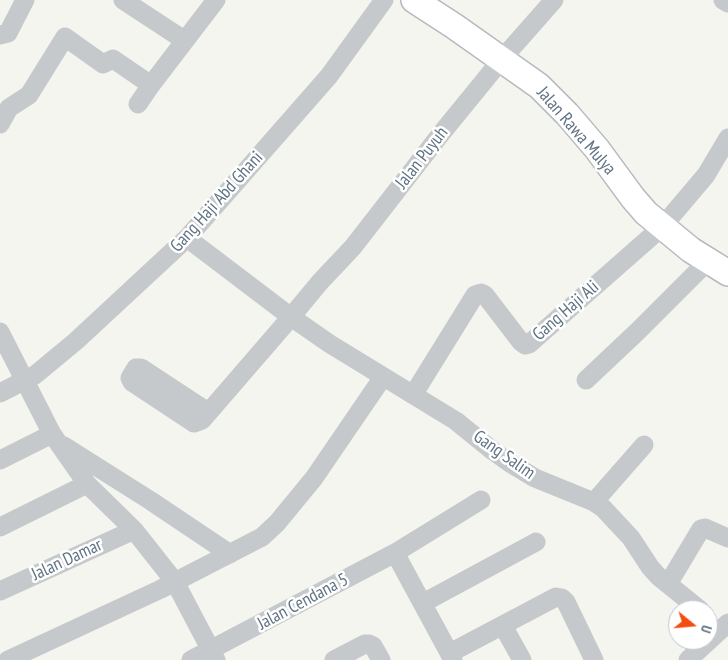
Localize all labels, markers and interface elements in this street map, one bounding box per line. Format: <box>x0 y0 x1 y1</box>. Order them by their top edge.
street label: Jalan Rawa Mulya <box>532 83 620 179</box>
street label: Jalan Puyuh <box>391 123 453 193</box>
street label: Gang Haji Abd Ghani <box>166 147 268 257</box>
street label: Gang Haji Ali <box>528 276 604 346</box>
street label: Gang Salim <box>469 426 539 484</box>
street label: Jalan Damar <box>28 534 106 586</box>
street label: Jalan Cendana 5 <box>254 569 352 635</box>
north arrow <box>668 600 718 650</box>
text: U <box>697 623 716 635</box>

